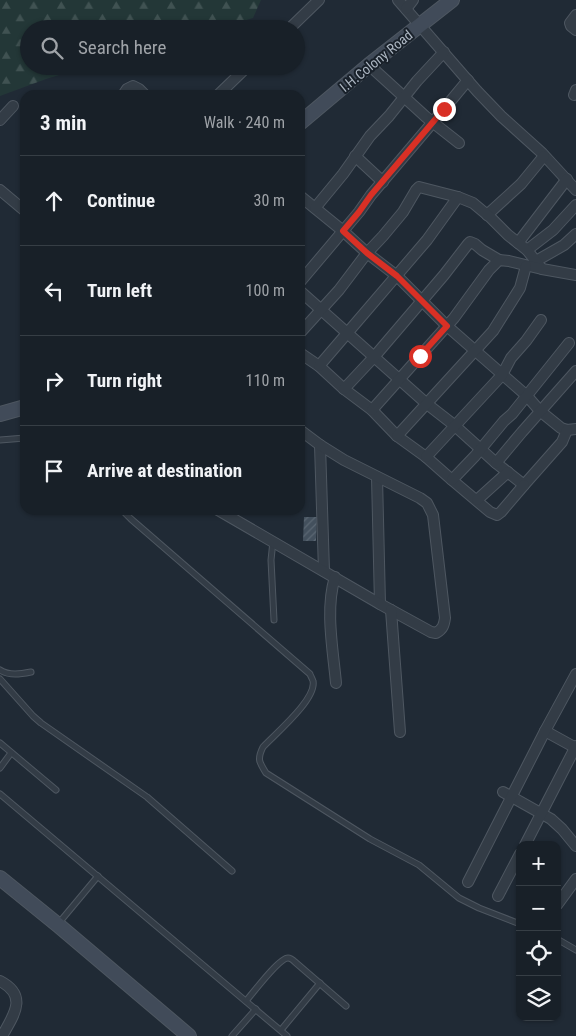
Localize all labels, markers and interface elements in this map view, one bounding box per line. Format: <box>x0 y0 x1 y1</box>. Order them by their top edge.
search box <box>20 20 305 75</box>
street label: I.H.Colony Road <box>336 27 416 95</box>
icon: search <box>38 34 66 62</box>
text: Search here <box>78 36 166 59</box>
route end <box>433 98 456 121</box>
text: 3 min <box>40 111 87 135</box>
text: Walk · 240 m <box>204 113 285 132</box>
icon: ahead <box>40 187 68 215</box>
text: Continue <box>87 189 155 212</box>
text: 30 m <box>253 191 285 210</box>
icon: left <box>40 277 68 305</box>
text: Turn left <box>87 279 152 302</box>
text: 100 m <box>246 281 285 300</box>
route start <box>409 345 432 368</box>
icon: right <box>40 367 68 395</box>
text: Turn right <box>87 369 162 392</box>
text: 110 m <box>246 371 285 390</box>
icon: arrive <box>40 457 68 485</box>
text: Arrive at destination <box>87 459 242 482</box>
map controls <box>516 841 561 1021</box>
button: + <box>516 841 561 886</box>
button: − <box>516 886 561 931</box>
button: locate <box>516 931 561 976</box>
button: layers <box>516 976 561 1021</box>

